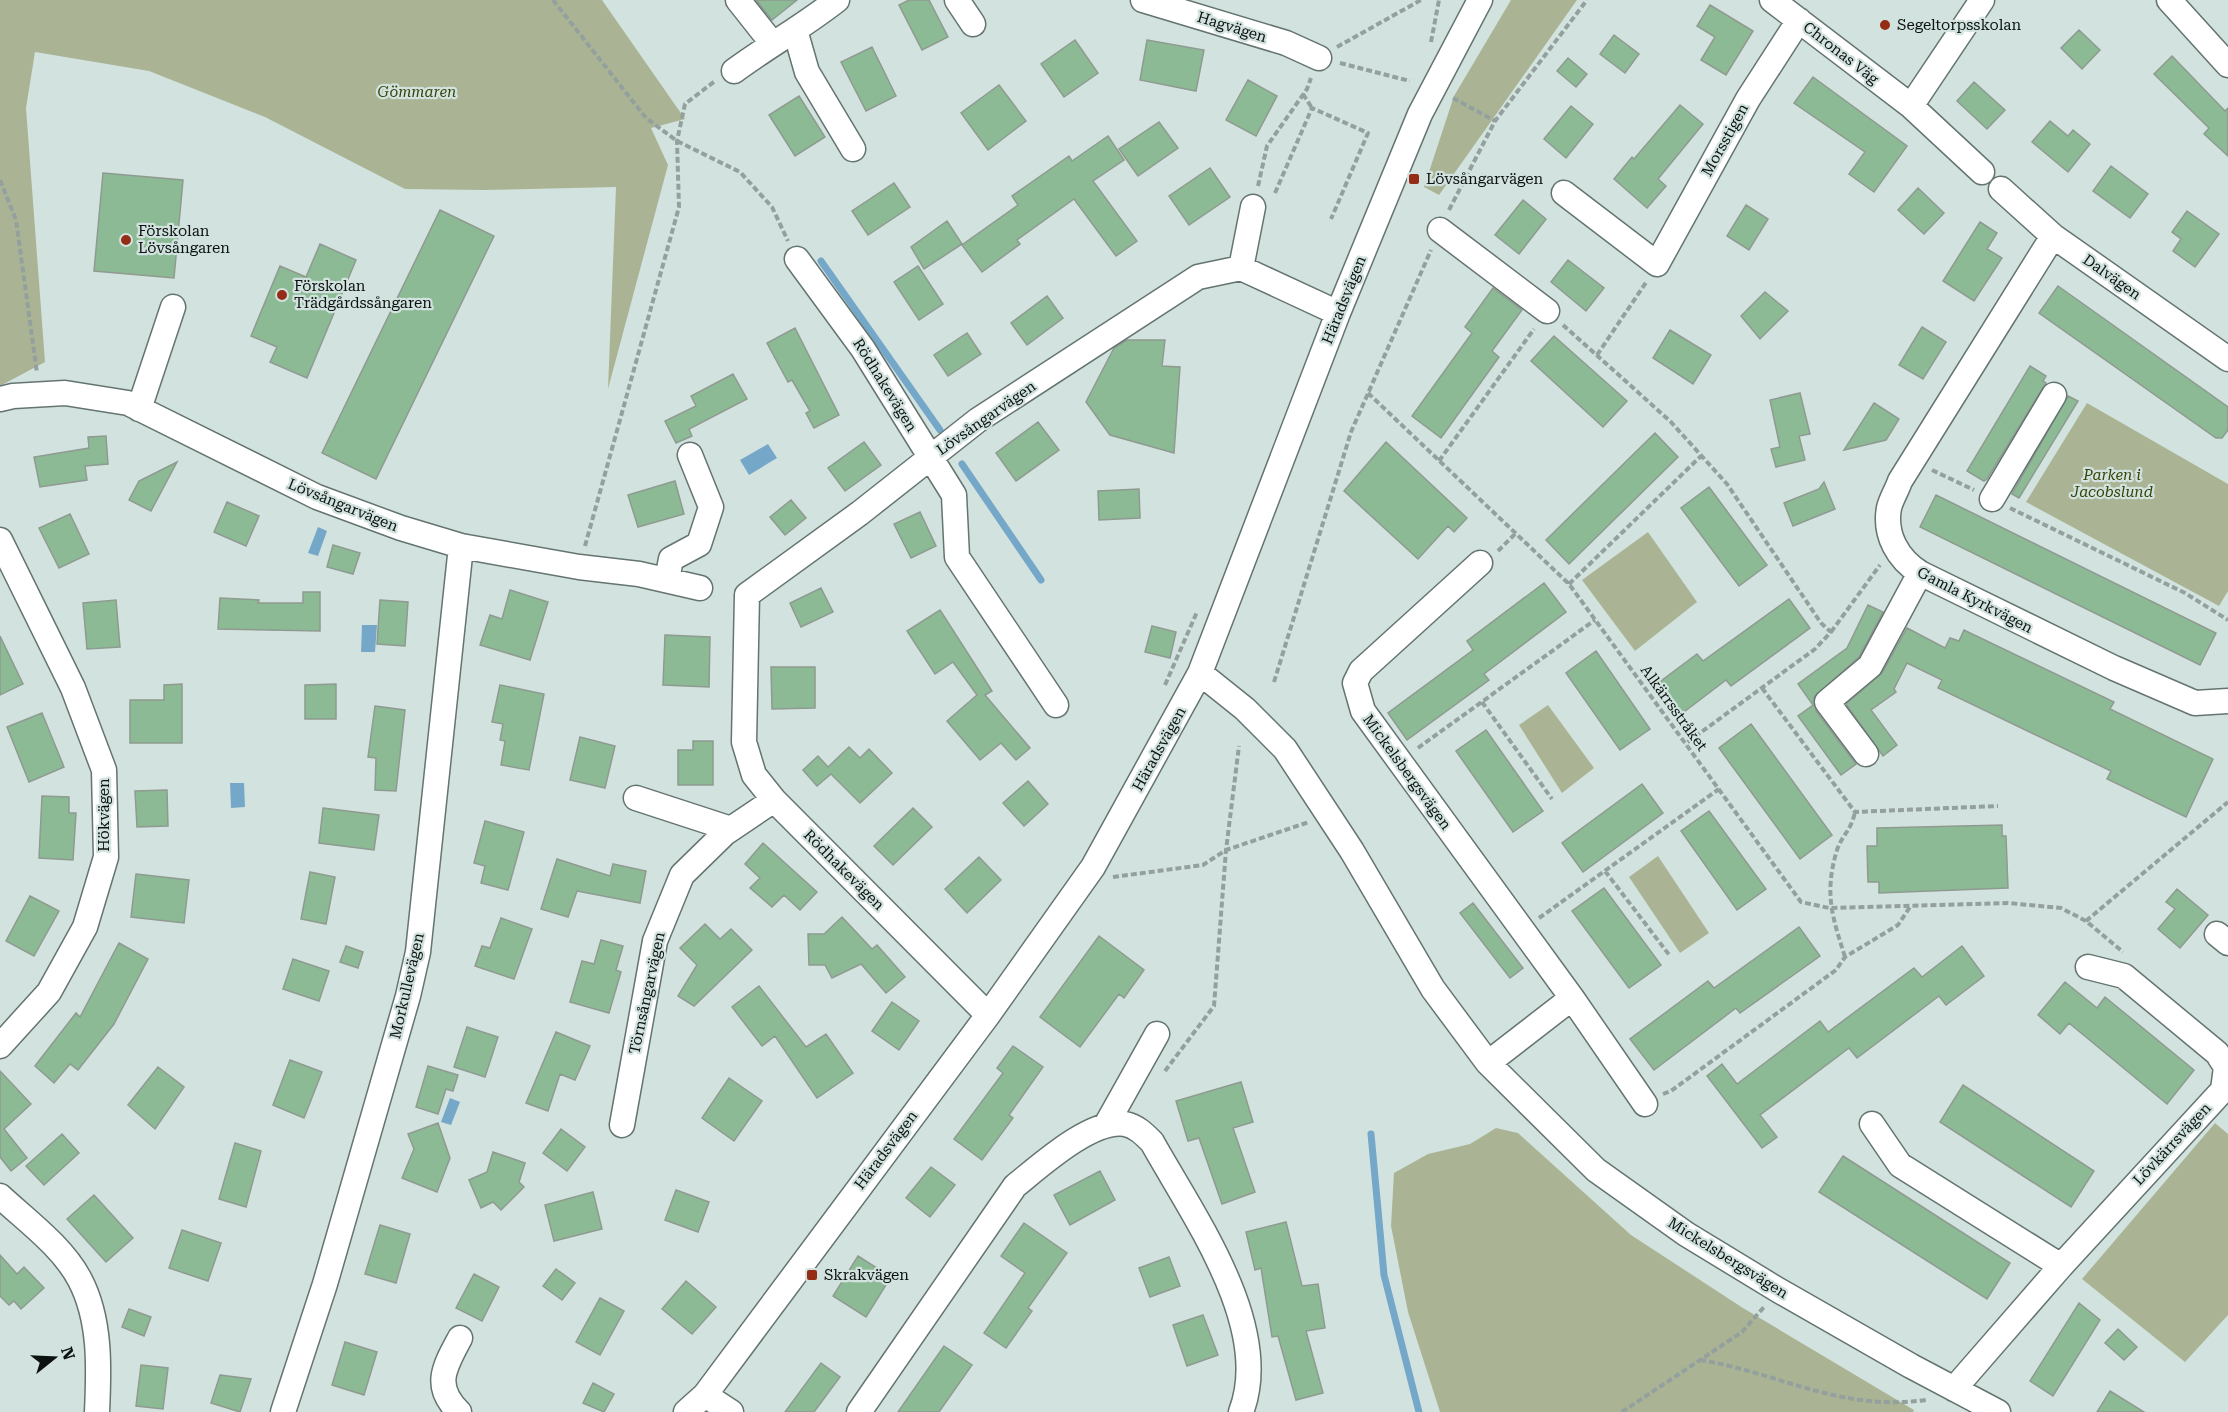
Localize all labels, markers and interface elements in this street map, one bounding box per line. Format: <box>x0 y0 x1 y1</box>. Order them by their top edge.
street label: Hagvägen <box>1195 8 1269 46</box>
place label: Segeltorpsskolan <box>1897 16 2021 34</box>
street label: Chronas Väg <box>1800 18 1883 88</box>
marker: Segeltorpsskolan <box>1878 18 1892 32</box>
park label: Gömmaren <box>378 83 456 101</box>
street label: Morsstigen <box>1698 100 1752 179</box>
place label: Lövsångarvägen <box>1426 170 1543 188</box>
marker: Lövsångarvägen <box>1407 172 1421 186</box>
place label: Förskolan Lövsångaren <box>138 222 230 257</box>
marker: Förskolan Lövsångaren <box>119 233 133 247</box>
street label: Dalvägen <box>2079 250 2145 304</box>
street label: Häradsvägen <box>1318 253 1370 347</box>
place label: Förskolan Trädgårdssångaren <box>294 277 432 312</box>
marker: Förskolan Trädgårdssångaren <box>275 288 289 302</box>
street label: Rödhakevägen <box>849 335 921 435</box>
street label: Lövsångarvägen <box>933 377 1039 459</box>
park label: Parken i Jacobslund <box>2070 466 2153 501</box>
street label: Lövsångarvägen <box>285 475 401 535</box>
street label: Gamla Kyrkvägen <box>1914 563 2036 637</box>
street label: Alkärrsstråket <box>1637 662 1711 755</box>
street label: Häradsvägen <box>1128 703 1190 794</box>
street label: Mickelsbergsvägen <box>1359 711 1455 833</box>
street label: Hökvägen <box>95 778 113 852</box>
street label: Rödhakevägen <box>800 826 888 914</box>
street label: Törnsångarvägen <box>625 930 669 1056</box>
street label: Morkullevägen <box>386 931 428 1041</box>
street label: Lövkärrsvägen <box>2129 1099 2215 1189</box>
street label: Häradsvägen <box>851 1107 922 1193</box>
street label: Mickelsbergsvägen <box>1665 1214 1792 1302</box>
place label: Skrakvägen <box>824 1266 909 1284</box>
marker: Skrakvägen <box>805 1268 819 1282</box>
north arrow <box>24 1328 84 1388</box>
text: N <box>57 1345 79 1362</box>

